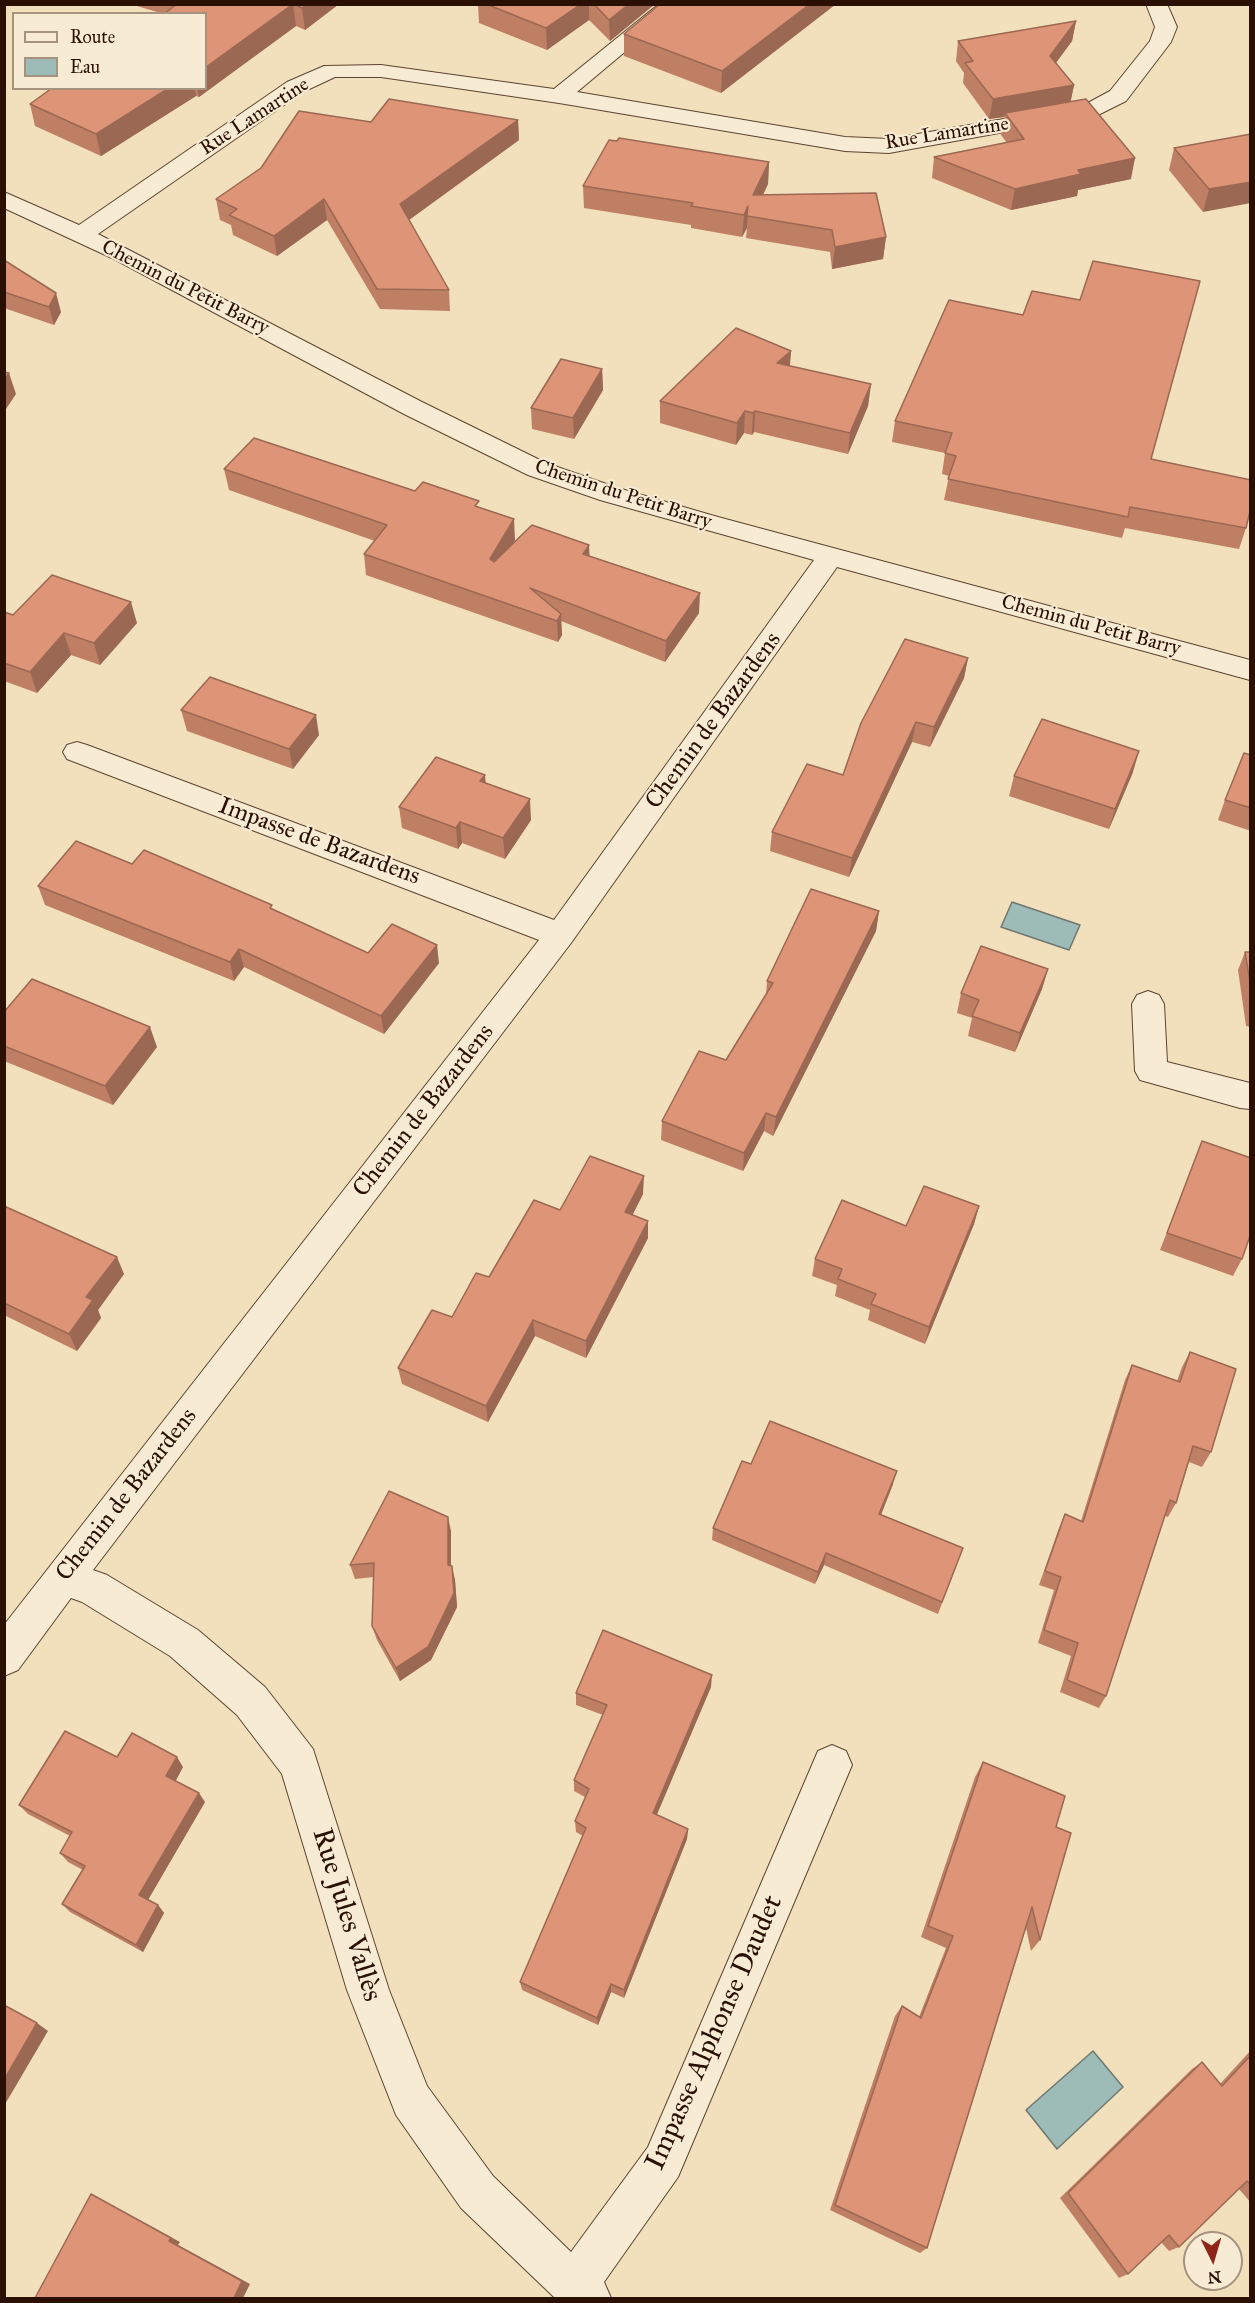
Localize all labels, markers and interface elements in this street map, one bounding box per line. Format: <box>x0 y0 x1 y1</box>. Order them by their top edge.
legend <box>12 12 207 90</box>
text: Route <box>70 26 115 48</box>
text: Eau <box>70 56 100 78</box>
street label: Rue Lamartine <box>196 73 314 161</box>
street label: Rue Lamartine <box>883 112 1011 156</box>
street label: Chemin du Petit Barry <box>97 235 273 341</box>
street label: Chemin du Petit Barry <box>531 455 715 535</box>
street label: Chemin du Petit Barry <box>999 591 1183 661</box>
street label: Chemin de Bazardens <box>640 627 788 815</box>
street label: Impasse de Bazardens <box>214 792 424 892</box>
street label: Chemin de Bazardens <box>347 1019 501 1203</box>
street label: Chemin de Bazardens <box>50 1403 204 1587</box>
street label: Rue Jules Vallès <box>304 1824 388 2006</box>
street label: Impasse Alphonse Daudet <box>639 1890 791 2176</box>
north arrow <box>1183 2231 1243 2291</box>
text: N <box>1207 2267 1222 2287</box>

